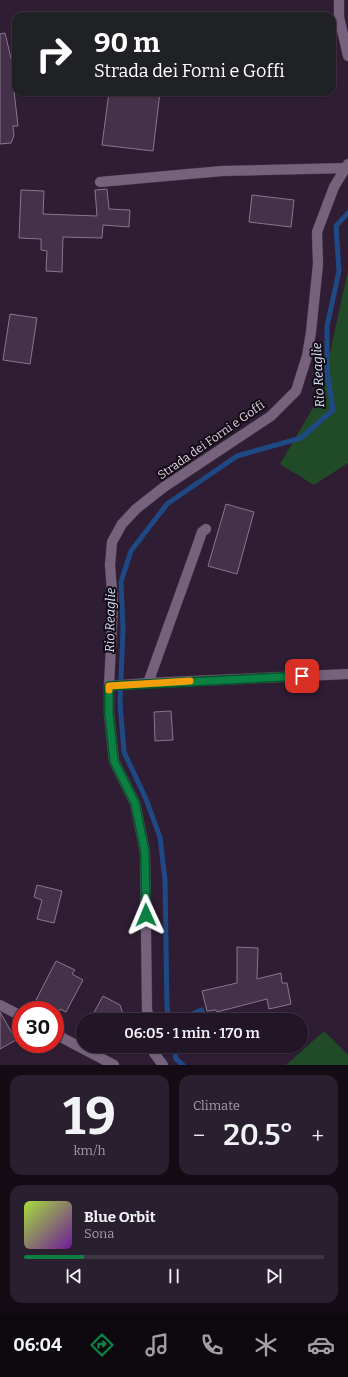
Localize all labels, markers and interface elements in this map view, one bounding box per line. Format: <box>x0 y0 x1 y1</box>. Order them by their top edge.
text: 90 m <box>94 26 160 59</box>
icon: right <box>28 28 80 80</box>
text: Strada dei Forni e Goffi <box>94 60 285 82</box>
water label: Rio Reaglie <box>309 342 327 408</box>
street label: Strada dei Forni e Goffi <box>155 398 267 482</box>
water label: Rio Reaglie <box>102 587 118 653</box>
pin <box>285 659 319 693</box>
icon: arrive <box>291 665 313 687</box>
position arrow <box>125 894 167 936</box>
speed limit sign: 30 <box>12 1001 64 1053</box>
text: 06:05 · 1 min · 170 m <box>124 1024 260 1042</box>
text: 19 <box>63 1085 116 1148</box>
text: Climate <box>193 1098 240 1113</box>
text: 20.5° <box>223 1117 293 1153</box>
text: − <box>193 1122 205 1149</box>
text: + <box>311 1122 324 1149</box>
text: km/h <box>73 1143 106 1158</box>
text: Blue Orbit <box>84 1208 156 1226</box>
text: Sona <box>84 1226 114 1241</box>
icon: previous <box>63 1265 85 1287</box>
icon: pause <box>163 1265 185 1287</box>
icon: next <box>263 1265 285 1287</box>
icon: directions <box>88 1331 116 1359</box>
icon: music <box>143 1331 171 1359</box>
icon: phone <box>198 1331 226 1359</box>
icon: climate <box>252 1331 280 1359</box>
icon: car <box>307 1331 335 1359</box>
text: 06:04 <box>13 1334 62 1356</box>

